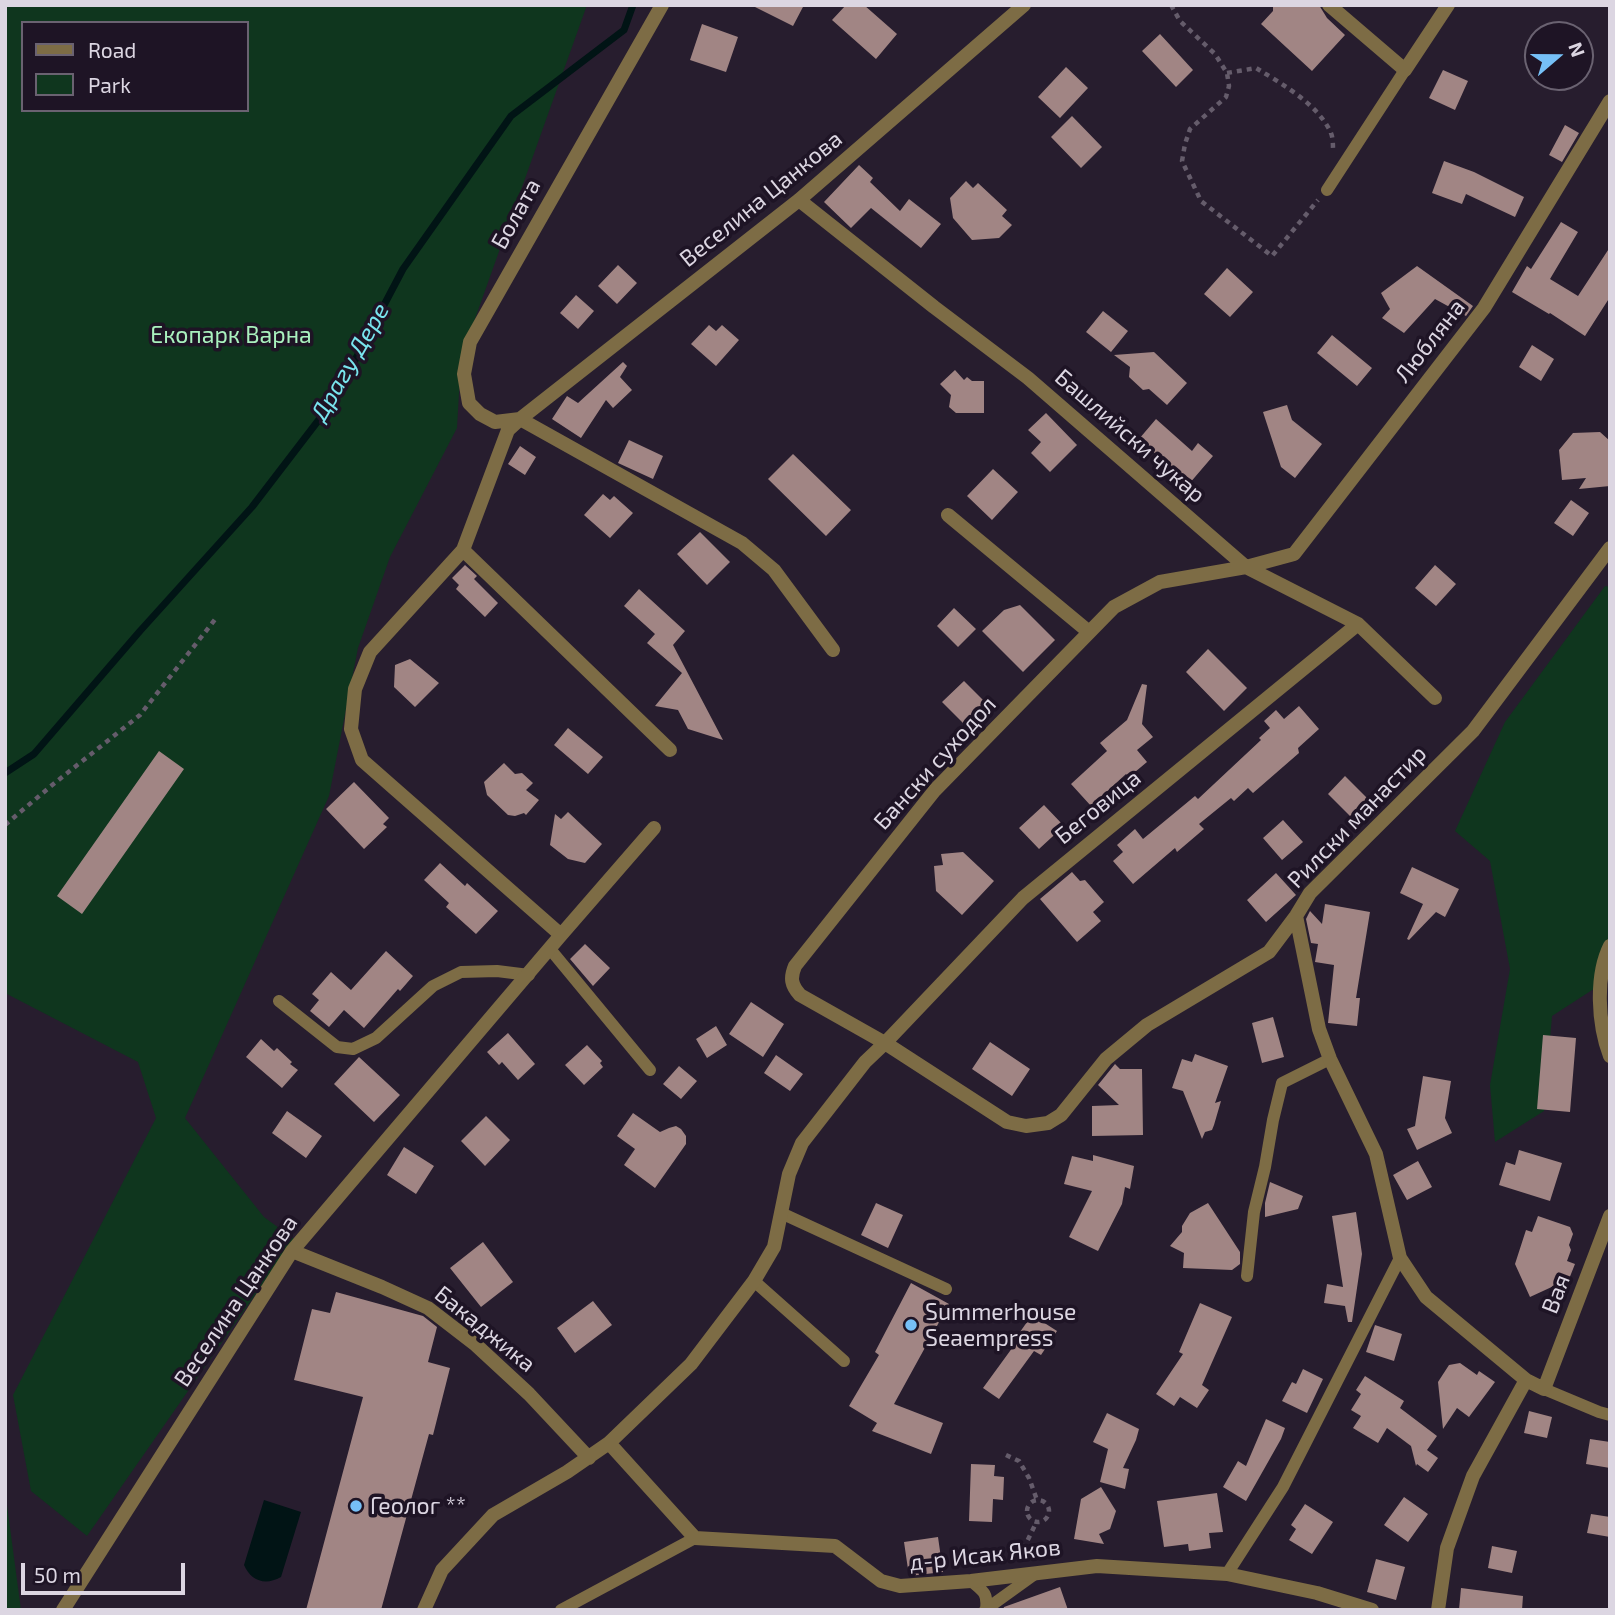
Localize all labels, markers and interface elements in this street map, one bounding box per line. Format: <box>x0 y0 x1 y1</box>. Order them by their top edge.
legend <box>21 21 248 112</box>
north arrow <box>1524 21 1594 91</box>
text: Road <box>88 37 136 62</box>
text: N <box>1564 39 1590 60</box>
text: Park <box>88 72 131 97</box>
street label: Веселина Цанкова <box>674 125 848 273</box>
street label: Болата <box>485 174 547 254</box>
street label: Любляна <box>1389 294 1471 388</box>
water label: Драгу Дере <box>305 298 395 426</box>
park label: Екопарк Варна <box>150 321 312 349</box>
street label: Башлийски чукар <box>1049 363 1211 509</box>
street label: Бански суходол <box>868 691 1002 835</box>
street label: Рилски манастир <box>1282 740 1432 894</box>
street label: Беговица <box>1050 764 1146 850</box>
street label: Веселина Цанкова <box>168 1210 304 1392</box>
street label: Вая <box>1536 1271 1576 1317</box>
street label: Бакаджика <box>429 1280 541 1378</box>
place label: Summerhouse Seaempress <box>925 1298 1076 1352</box>
marker: Summerhouse Seaempress <box>903 1317 919 1333</box>
place label: Геолог ** <box>370 1492 466 1520</box>
marker: Геолог ** <box>348 1498 364 1514</box>
street label: д-р Исак Яков <box>908 1533 1062 1577</box>
scale bar <box>24 1548 189 1592</box>
text: 50 m <box>34 1562 81 1587</box>

